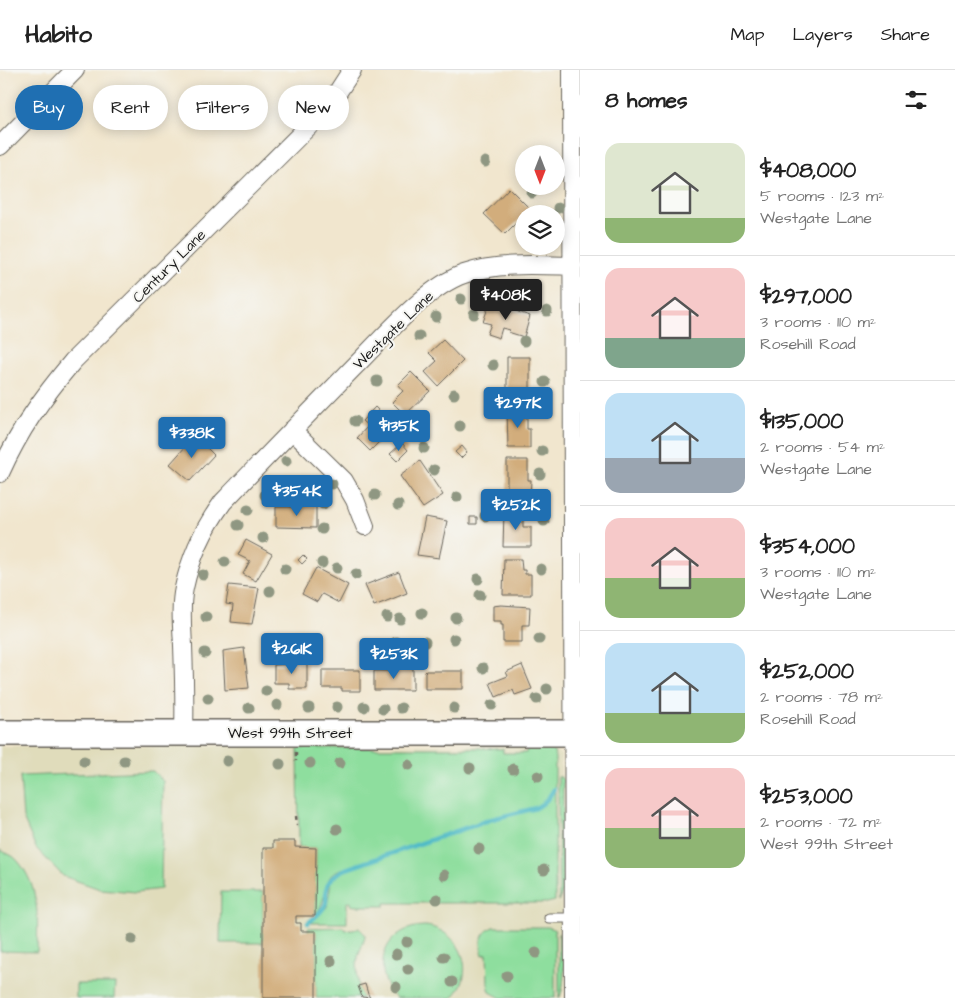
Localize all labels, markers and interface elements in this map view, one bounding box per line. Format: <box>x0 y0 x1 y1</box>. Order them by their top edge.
text: Habito <box>25 18 92 52</box>
text: Map <box>730 22 764 47</box>
text: Layers <box>792 22 853 47</box>
text: Share <box>881 22 930 47</box>
chip: Buy <box>15 85 83 130</box>
chip: Rent <box>93 85 168 130</box>
chip: Filters <box>178 85 268 130</box>
chip: New <box>278 85 349 130</box>
text: 8 homes <box>605 86 687 115</box>
icon: filters <box>902 86 930 114</box>
north arrow <box>515 145 565 195</box>
map controls <box>515 145 565 255</box>
text: $408,000 <box>760 156 856 185</box>
icon: home <box>645 163 705 223</box>
text: 5 rooms · 123 m² <box>760 185 884 207</box>
button: layers <box>515 205 565 255</box>
text: Westgate Lane <box>760 207 872 229</box>
street label: Century Lane <box>128 225 211 308</box>
pin: $408K <box>471 278 541 321</box>
text: $297,000 <box>760 282 852 311</box>
text: $408K <box>481 284 531 306</box>
street label: Westgate Lane <box>348 286 439 375</box>
icon: home <box>645 288 705 348</box>
text: 3 rooms · 110 m² <box>760 311 876 333</box>
text: Rosehill Road <box>760 333 856 355</box>
pin: $297K <box>483 386 553 429</box>
text: $297K <box>495 392 541 414</box>
text: $135,000 <box>760 407 843 436</box>
pin: $135K <box>364 410 434 452</box>
icon: home <box>645 413 705 473</box>
text: $135K <box>379 415 419 437</box>
pin: $338K <box>157 416 227 459</box>
text: $338K <box>169 422 215 444</box>
text: 2 rooms · 54 m² <box>760 436 885 458</box>
text: Westgate Lane <box>760 458 872 480</box>
pin: $354K <box>262 474 332 517</box>
text: $354K <box>273 480 321 502</box>
pin: $252K <box>481 488 551 531</box>
text: $252K <box>492 494 540 516</box>
text: $354,000 <box>760 532 855 561</box>
icon: home <box>645 538 705 598</box>
text: 3 rooms · 110 m² <box>760 561 876 583</box>
text: Westgate Lane <box>760 583 872 605</box>
pin: $261K <box>257 632 327 675</box>
text: $261K <box>272 638 312 660</box>
pin: $253K <box>359 638 429 680</box>
text: $253K <box>370 643 418 665</box>
text: $252,000 <box>760 657 854 686</box>
icon: home <box>645 663 705 723</box>
text: 2 rooms · 78 m² <box>760 686 883 708</box>
text: Rosehill Road <box>760 708 856 730</box>
street label: West 99th Street <box>228 723 352 744</box>
text: $253,000 <box>760 782 853 811</box>
icon: home <box>645 788 705 848</box>
text: 2 rooms · 72 m² <box>760 811 882 833</box>
text: West 99th Street <box>760 833 893 855</box>

